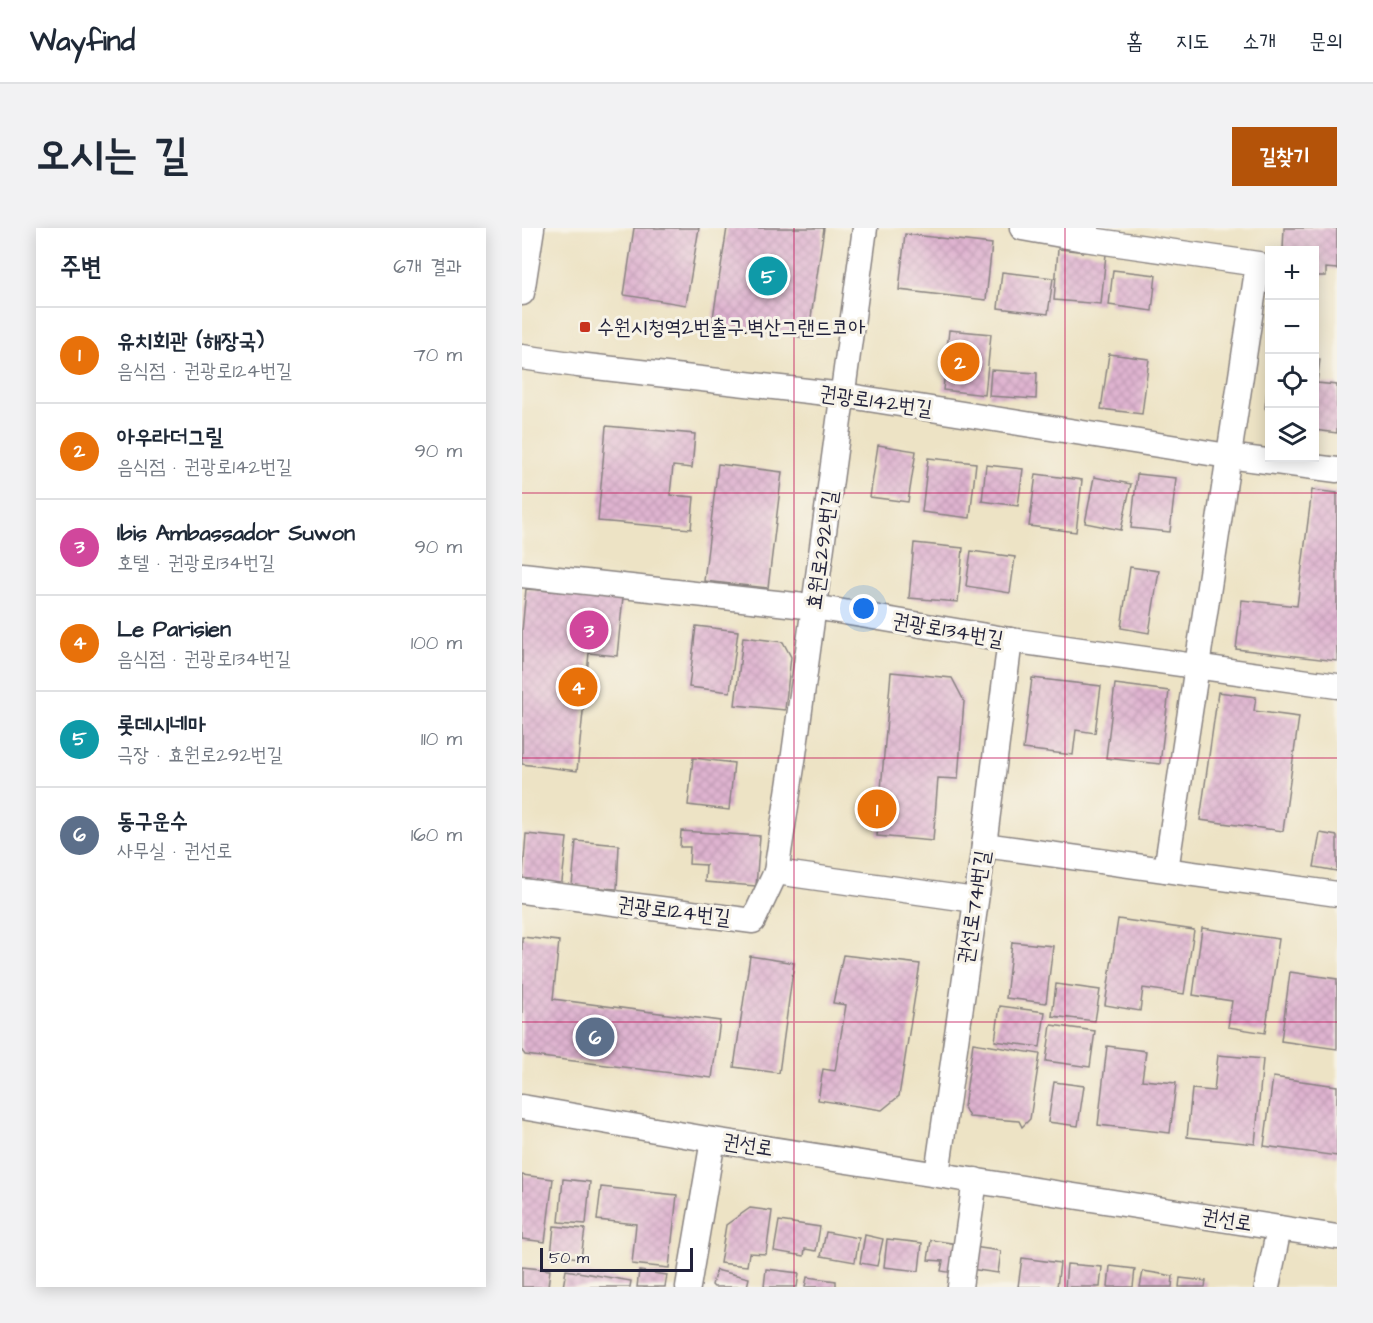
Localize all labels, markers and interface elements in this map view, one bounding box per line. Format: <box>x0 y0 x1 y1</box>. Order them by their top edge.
text: Wayfind <box>30 22 135 61</box>
text: 홈 <box>1126 27 1143 56</box>
text: 지도 <box>1176 27 1209 56</box>
text: 소개 <box>1242 27 1276 56</box>
text: 문의 <box>1309 27 1343 56</box>
text: 오시는 길 <box>36 127 188 185</box>
button: 길찾기 <box>1232 127 1337 186</box>
map controls <box>1265 246 1319 462</box>
button: + <box>1265 246 1319 300</box>
text: 주변 <box>60 249 102 285</box>
text: 6개 결과 <box>393 253 462 281</box>
pin: 5 <box>748 254 788 298</box>
button: − <box>1265 300 1319 354</box>
place label: 수원시청역2번출구.벽산그랜드코아 <box>597 313 866 342</box>
marker: 수원시청역2번출구.벽산그랜드코아 <box>578 320 592 334</box>
text: 유치회관 (해장국) <box>117 326 264 357</box>
pin: 2 <box>940 340 980 384</box>
text: 1 <box>78 341 81 369</box>
text: 70 m <box>414 341 462 369</box>
button: locate <box>1265 354 1319 408</box>
text: 음식점 · 권광로124번길 <box>117 357 292 385</box>
street label: 권광로142번길 <box>818 379 934 423</box>
button: layers <box>1265 408 1319 462</box>
text: 아우라더그릴 <box>117 422 223 453</box>
text: 2 <box>74 437 85 465</box>
text: 90 m <box>414 437 462 465</box>
text: 음식점 · 권광로142번길 <box>117 453 292 481</box>
street label: 효원로292번길 <box>799 488 845 612</box>
text: Ibis Ambassador Suwon <box>117 518 355 549</box>
text: 3 <box>74 533 85 561</box>
text: 90 m <box>414 533 462 561</box>
text: 호텔 · 권광로134번길 <box>117 549 275 577</box>
your location <box>849 594 878 623</box>
street label: 권광로134번길 <box>890 606 1006 654</box>
pin: 3 <box>570 608 608 652</box>
text: Le Parisien <box>117 614 231 645</box>
text: 4 <box>73 629 86 657</box>
text: 100 m <box>411 629 462 657</box>
text: 음식점 · 권광로134번길 <box>117 645 291 673</box>
pin: 4 <box>558 664 598 710</box>
text: 롯데시네마 <box>117 710 206 741</box>
text: 5 <box>72 725 87 753</box>
text: 110 m <box>421 725 462 753</box>
text: 극장 · 효원로292번길 <box>117 741 283 769</box>
pin: 1 <box>858 786 896 832</box>
text: 동구운수 <box>117 806 188 837</box>
text: 6 <box>73 821 86 849</box>
text: 160 m <box>411 821 462 849</box>
text: 사무실 · 권선로 <box>117 837 232 865</box>
street label: 권선로741번길 <box>951 848 997 966</box>
street label: 권광로124번길 <box>616 890 732 932</box>
pin: 6 <box>576 1014 614 1060</box>
street label: 권선로 <box>721 1127 775 1163</box>
street label: 권선로 <box>1200 1202 1254 1238</box>
scale bar <box>540 1245 693 1272</box>
text: 50 m <box>549 1247 589 1269</box>

